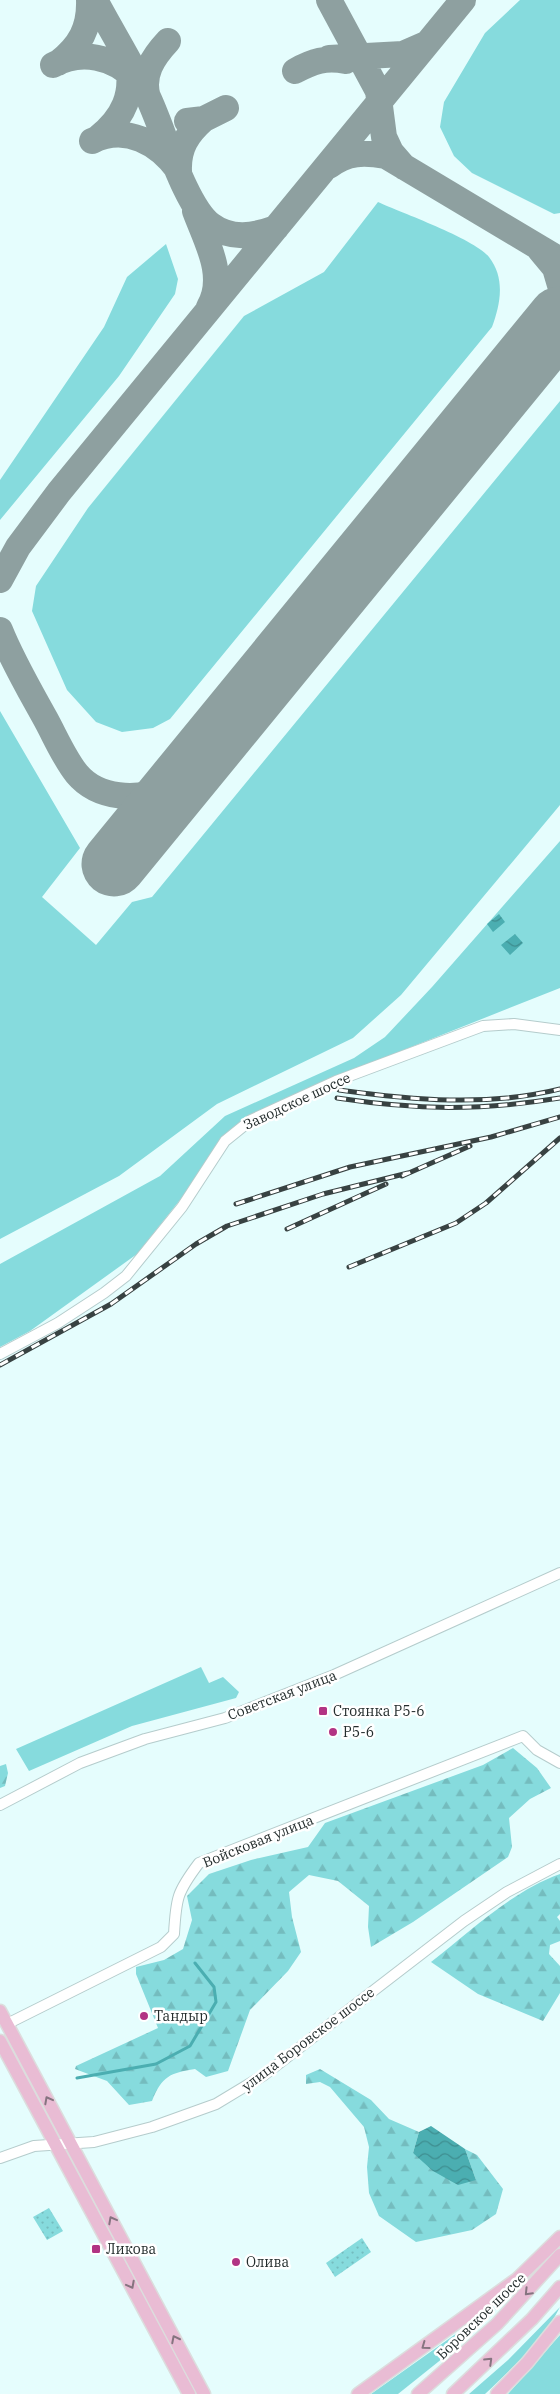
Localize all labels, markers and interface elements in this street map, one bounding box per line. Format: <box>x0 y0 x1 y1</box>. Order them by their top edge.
street label: Заводское шоссе <box>241 1068 353 1134</box>
street label: Советская улица <box>225 1666 339 1724</box>
place label: Стоянка Р5-6 <box>333 1702 425 1720</box>
marker: Стоянка Р5-6 <box>317 1705 329 1717</box>
place label: Р5-6 <box>343 1723 374 1741</box>
marker: Р5-6 <box>327 1726 339 1738</box>
street label: Войсковая улица <box>200 1810 316 1871</box>
street label: улица Боровское шоссе <box>238 1983 378 2095</box>
place label: Тандыр <box>154 2007 208 2025</box>
marker: Тандыр <box>138 2010 150 2022</box>
one-way arrow <box>44 2096 54 2105</box>
one-way arrow <box>108 2216 118 2225</box>
place label: Ликова <box>106 2240 157 2258</box>
marker: Ликова <box>90 2243 102 2255</box>
place label: Олива <box>246 2253 289 2271</box>
marker: Олива <box>230 2256 242 2268</box>
street label: Боровское шоссе <box>433 2269 529 2363</box>
one-way arrow <box>125 2280 135 2289</box>
one-way arrow <box>525 2286 534 2295</box>
one-way arrow <box>171 2335 181 2344</box>
one-way arrow <box>421 2340 430 2350</box>
one-way arrow <box>483 2358 492 2367</box>

